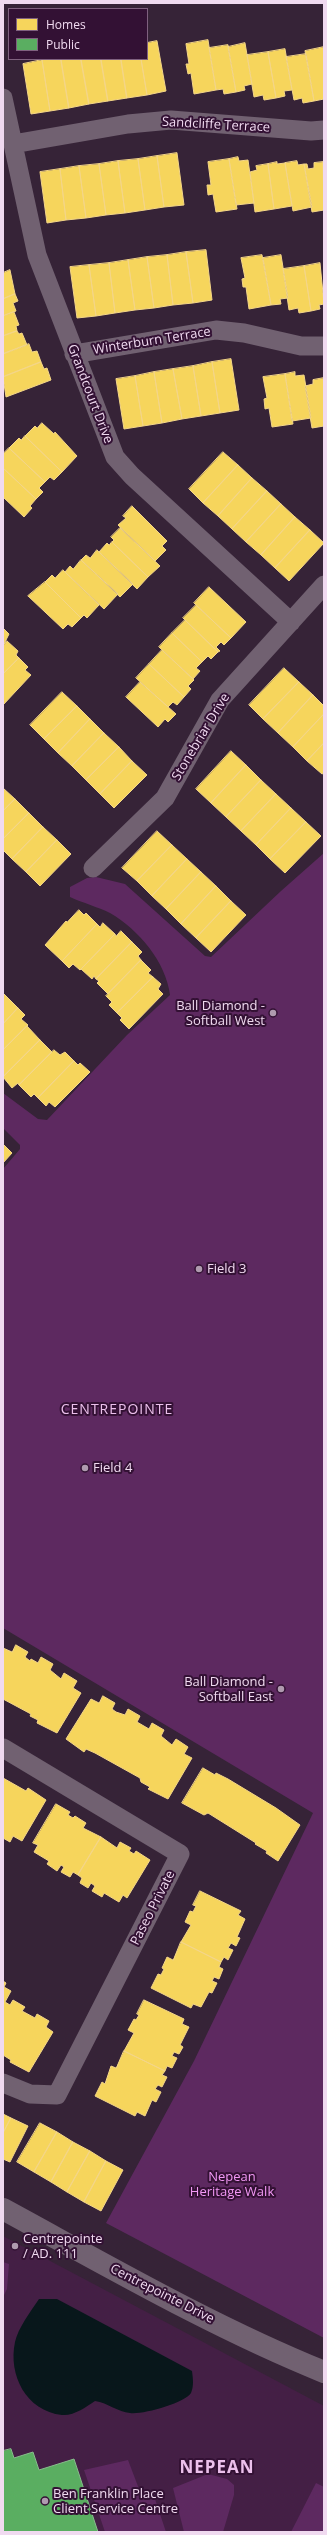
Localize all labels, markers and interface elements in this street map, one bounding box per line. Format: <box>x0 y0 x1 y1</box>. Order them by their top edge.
legend <box>8 8 148 60</box>
text: Homes <box>46 16 86 33</box>
text: Public <box>46 36 80 53</box>
street label: Sandcliffe Terrace <box>162 114 270 136</box>
street label: Winterburn Terrace <box>92 324 212 358</box>
street label: Grandcourt Drive <box>64 342 116 446</box>
street label: Stonebriar Drive <box>169 690 233 784</box>
place label: Ball Diamond - Softball West <box>176 998 265 1029</box>
marker: Ball Diamond - Softball West <box>268 1008 278 1018</box>
place label: Field 3 <box>207 1261 246 1277</box>
marker: Field 3 <box>194 1264 204 1274</box>
district label: CENTREPOINTE <box>61 1402 173 1418</box>
place label: Field 4 <box>93 1460 132 1476</box>
marker: Field 4 <box>80 1463 90 1473</box>
place label: Ball Diamond - Softball East <box>184 1674 273 1705</box>
marker: Ball Diamond - Softball East <box>276 1684 286 1694</box>
street label: Paseo Private <box>127 1868 179 1948</box>
park label: Nepean Heritage Walk <box>190 2169 274 2200</box>
place label: Centrepointe / AD. 111 <box>23 2231 103 2262</box>
marker: Centrepointe / AD. 111 <box>10 2241 20 2251</box>
street label: Centrepointe Drive <box>107 2261 217 2327</box>
district label: NEPEAN <box>179 2458 255 2478</box>
place label: Ben Franklin Place Client Service Centre <box>53 2486 178 2517</box>
marker: Ben Franklin Place Client Service Centre <box>40 2496 50 2506</box>

